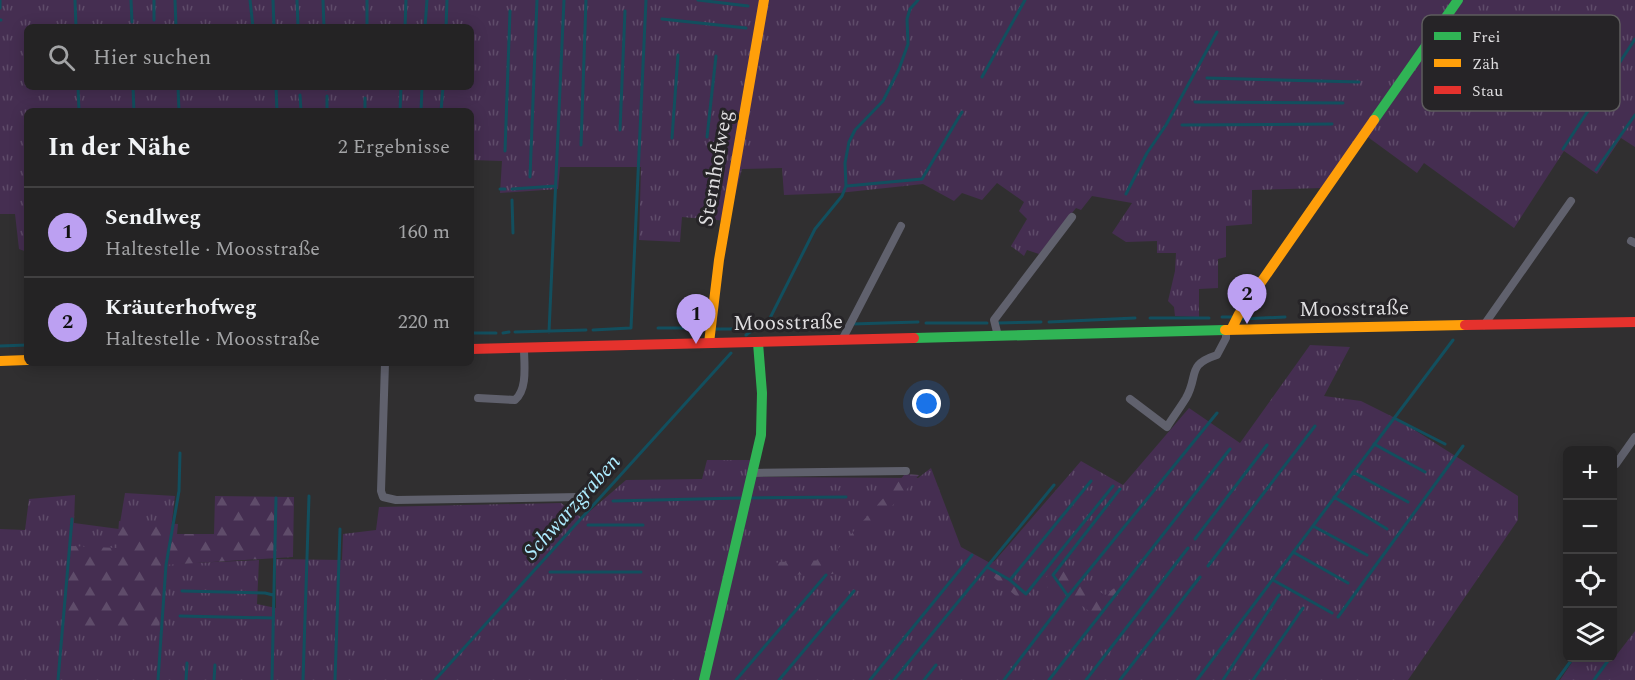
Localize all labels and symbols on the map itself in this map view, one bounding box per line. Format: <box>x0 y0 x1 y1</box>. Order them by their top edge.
legend <box>1422 15 1620 111</box>
text: Frei <box>1472 25 1500 49</box>
text: Zäh <box>1472 52 1499 76</box>
text: Stau <box>1472 79 1503 103</box>
street label: Sternhofweg <box>690 107 742 229</box>
pin: 2 <box>1228 274 1266 324</box>
street label: Moosstraße <box>1299 292 1409 326</box>
pin: 1 <box>676 294 716 344</box>
street label: Moosstraße <box>733 306 843 340</box>
your location <box>912 389 941 418</box>
water label: Schwarzgraben <box>515 446 629 567</box>

